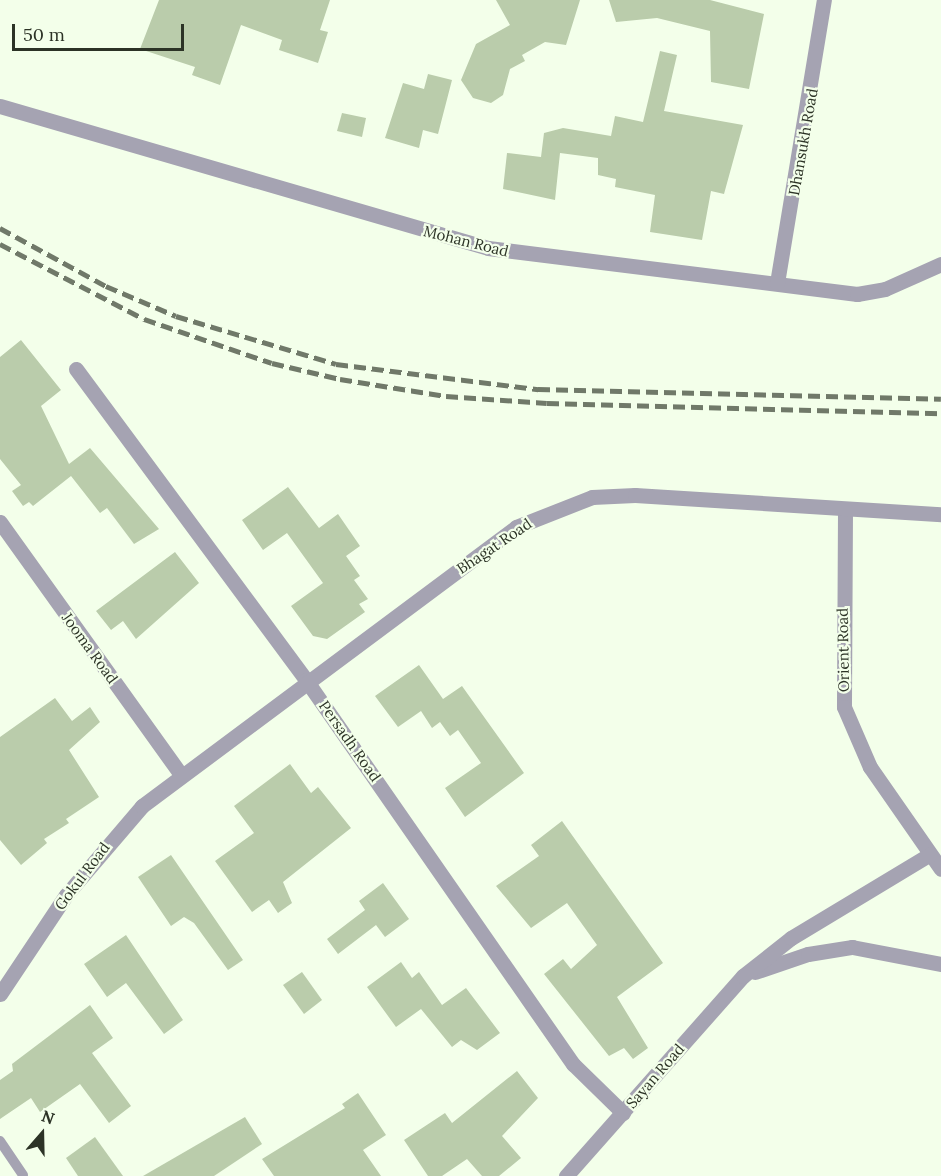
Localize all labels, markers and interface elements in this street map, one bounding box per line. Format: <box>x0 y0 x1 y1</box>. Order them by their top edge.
scale bar <box>15 12 188 50</box>
text: 50 m <box>23 23 65 46</box>
street label: Dhansukh Road <box>785 87 821 197</box>
street label: Mohan Road <box>422 222 510 260</box>
street label: Bhagat Road <box>453 514 535 578</box>
street label: Orient Road <box>833 608 853 692</box>
street label: Jooma Road <box>58 609 122 687</box>
street label: Persadh Road <box>315 697 385 785</box>
street label: Gokul Road <box>51 839 113 913</box>
street label: Sayan Road <box>622 1040 688 1112</box>
north arrow <box>12 1104 72 1164</box>
text: N <box>39 1106 57 1129</box>

